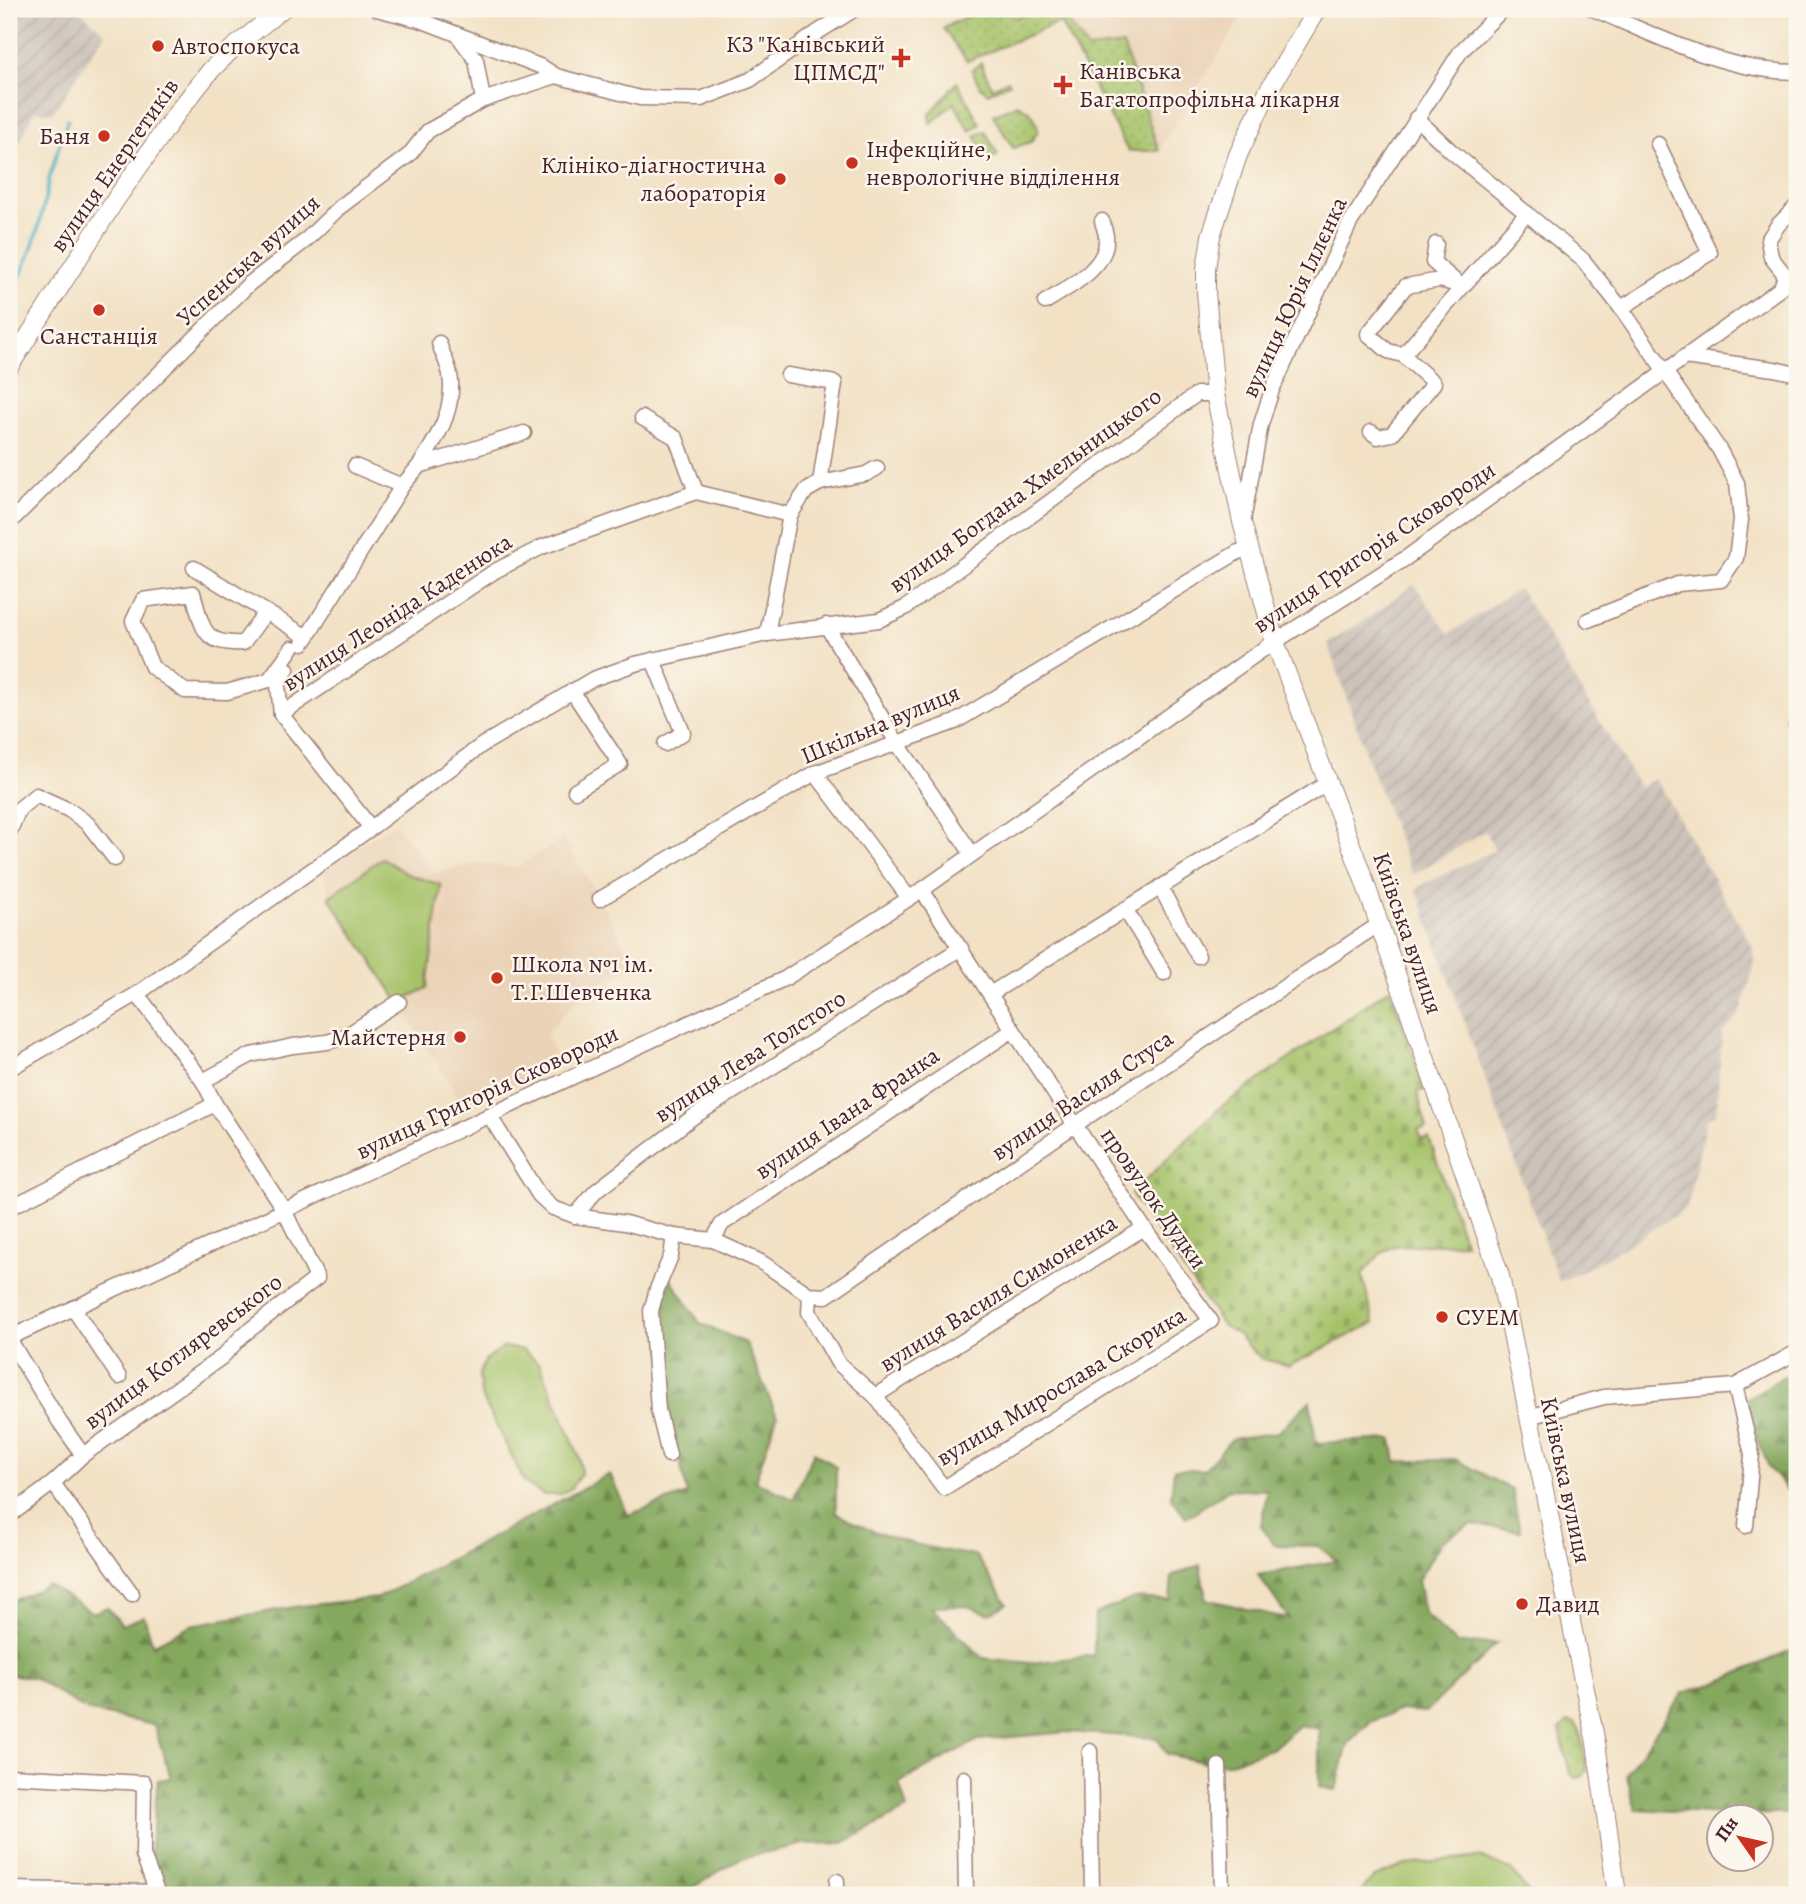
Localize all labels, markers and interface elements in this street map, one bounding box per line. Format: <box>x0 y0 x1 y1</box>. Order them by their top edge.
place label: КЗ "Канівський ЦПМСД" <box>726 28 885 88</box>
place label: Автоспокуса <box>171 30 300 62</box>
marker: Автоспокуса <box>150 38 166 54</box>
marker: КЗ "Канівський ЦПМСД" <box>891 48 911 68</box>
place label: Канівська Багатопрофільна лікарня <box>1079 55 1340 115</box>
street label: вулиця Енергетиків <box>42 72 186 258</box>
marker: Канівська Багатопрофільна лікарня <box>1053 75 1073 95</box>
place label: Баня <box>39 120 90 152</box>
marker: Баня <box>96 128 112 144</box>
place label: Інфекційне, неврологічне відділення <box>866 133 1120 193</box>
place label: Клініко-діагностична лабораторія <box>541 149 766 209</box>
marker: Інфекційне, неврологічне відділення <box>844 155 860 171</box>
marker: Клініко-діагностична лабораторія <box>772 171 788 187</box>
street label: Успенська вулиця <box>169 187 327 333</box>
street label: вулиця Юрія Іллєнка <box>1233 191 1355 403</box>
marker: Санстанція <box>91 302 107 318</box>
place label: Санстанція <box>40 320 158 352</box>
street label: вулиця Богдана Хмельницького <box>882 380 1168 600</box>
street label: вулиця Григорія Сковороди <box>1246 454 1502 640</box>
street label: вулиця Леоніда Каденюка <box>276 526 518 698</box>
street label: Шкільна вулиця <box>796 676 964 772</box>
street label: Київська вулиця <box>1365 848 1451 1018</box>
place label: Школа №1 ім. Т.Г.Шевченка <box>511 948 654 1008</box>
marker: Школа №1 ім. Т.Г.Шевченка <box>489 970 505 986</box>
street label: вулиця Лева Толстого <box>648 982 852 1130</box>
street label: вулиця Григорія Сковороди <box>351 1017 623 1167</box>
place label: Майстерня <box>331 1021 446 1053</box>
street label: вулиця Василя Стуса <box>985 1022 1179 1168</box>
marker: Майстерня <box>452 1029 468 1045</box>
street label: вулиця Івана Франка <box>748 1039 946 1187</box>
street label: провулок Дудки <box>1093 1121 1215 1275</box>
street label: вулиця Василя Симоненка <box>873 1207 1123 1379</box>
street label: вулиця Котляревського <box>77 1266 289 1436</box>
street label: вулиця Мирослава Скорика <box>930 1299 1192 1473</box>
place label: СУЕМ <box>1456 1301 1519 1333</box>
marker: СУЕМ <box>1434 1309 1450 1325</box>
street label: Київська вулиця <box>1533 1394 1599 1566</box>
place label: Давид <box>1536 1588 1600 1620</box>
marker: Давид <box>1514 1596 1530 1612</box>
north arrow <box>1704 1802 1774 1872</box>
text: Пн <box>1709 1811 1744 1847</box>

